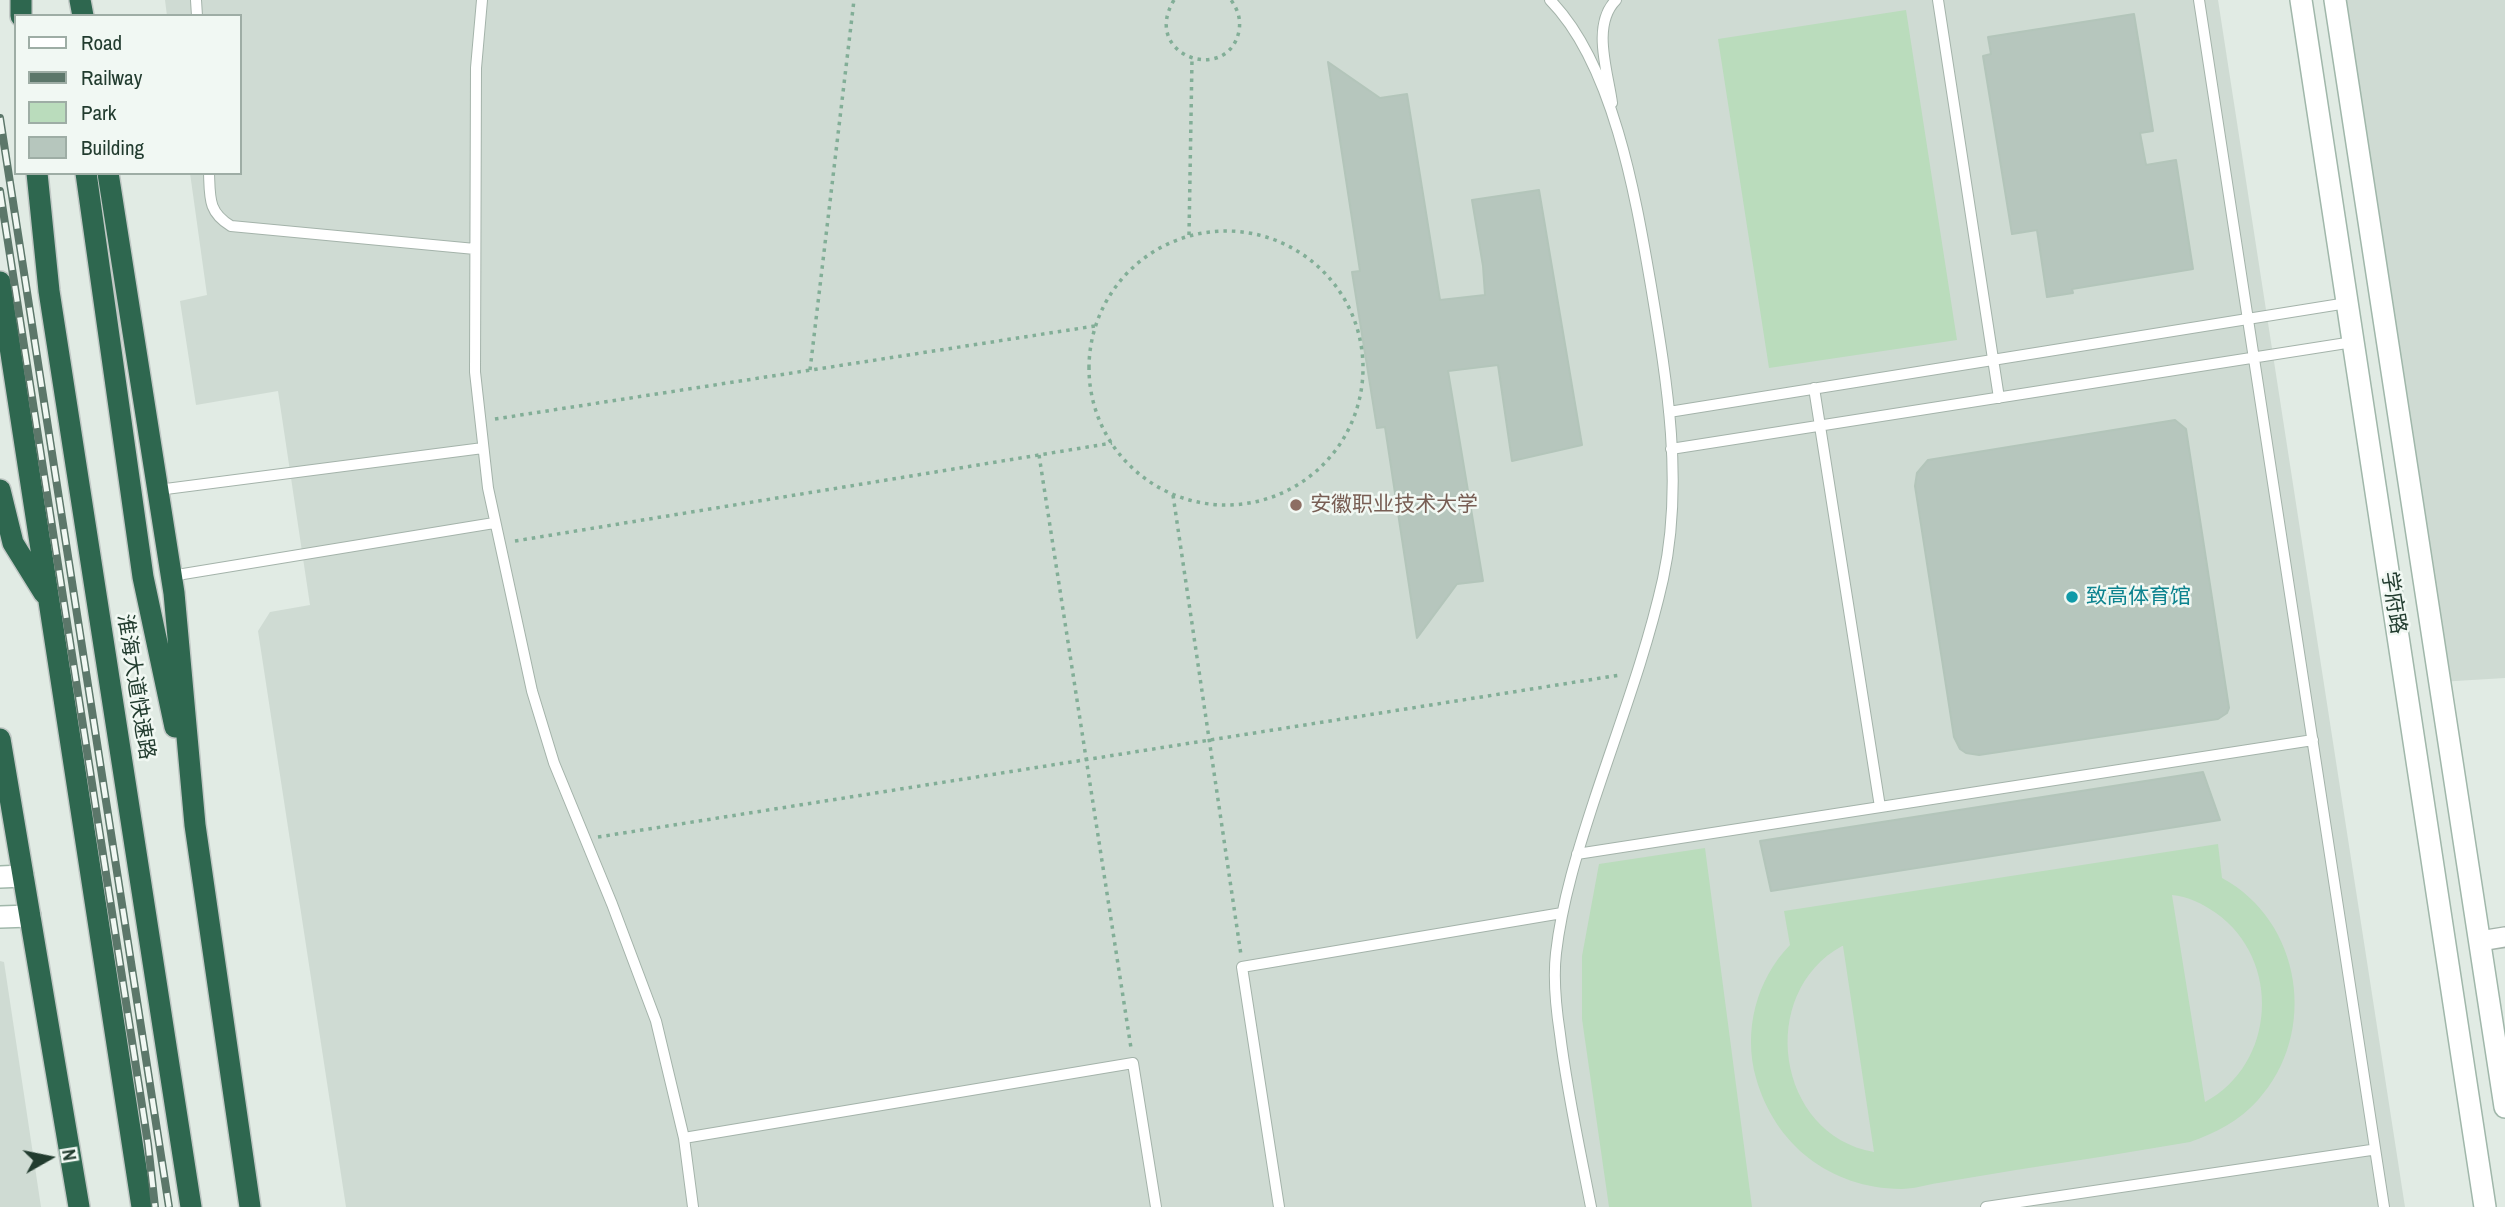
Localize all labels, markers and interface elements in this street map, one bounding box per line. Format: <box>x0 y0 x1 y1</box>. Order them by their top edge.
legend <box>14 14 242 175</box>
text: Road <box>81 28 122 57</box>
text: Railway <box>81 63 142 92</box>
text: Park <box>81 98 116 127</box>
text: Building <box>81 133 144 162</box>
place label: 安徽职业技术大学 <box>1310 492 1478 518</box>
marker: 安徽职业技术大学 <box>1288 497 1304 513</box>
street label: 学府路 <box>2376 570 2410 636</box>
place label: 致高体育馆 <box>2086 584 2191 610</box>
marker: 致高体育馆 <box>2064 589 2080 605</box>
street label: 淮海大道快速路 <box>111 612 159 762</box>
north arrow <box>14 1123 84 1193</box>
text: N <box>56 1147 83 1162</box>

